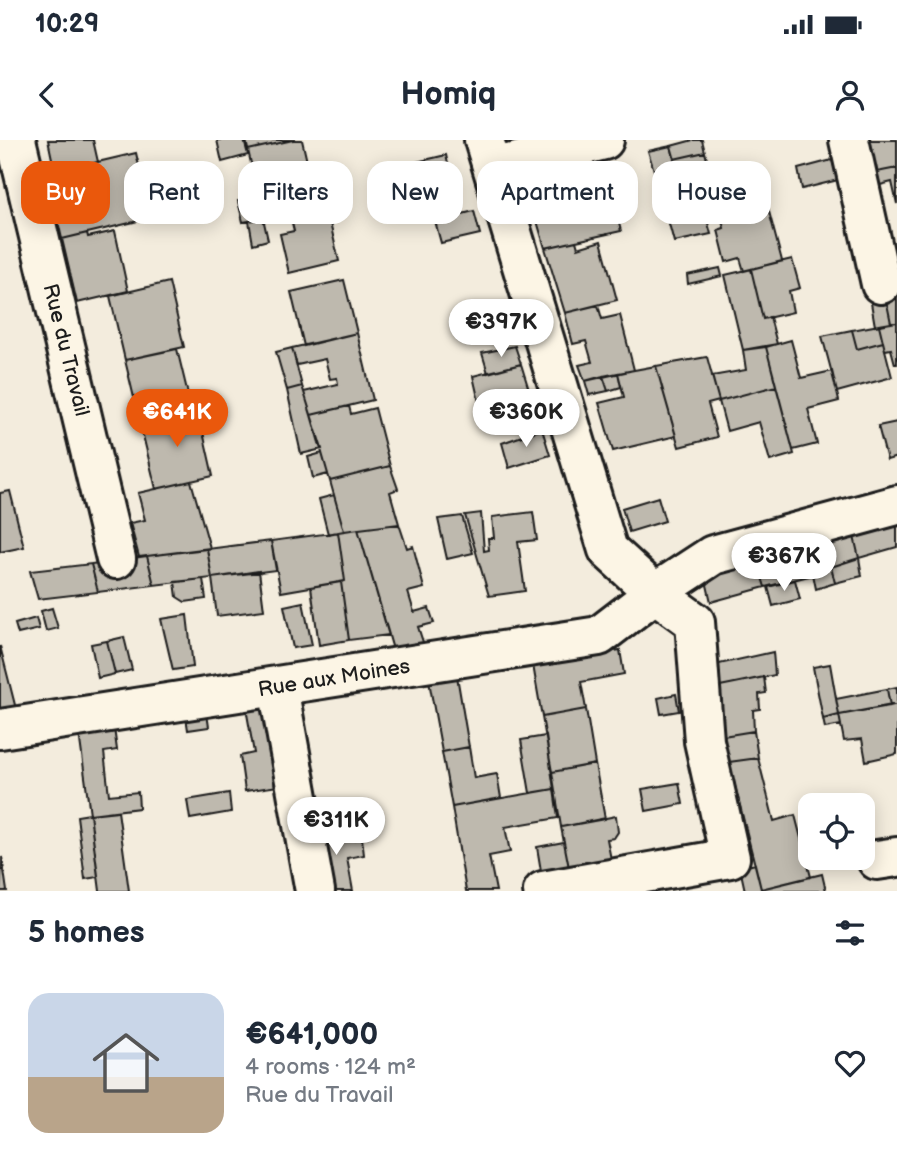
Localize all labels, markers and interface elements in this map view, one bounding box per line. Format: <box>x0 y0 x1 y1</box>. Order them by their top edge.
text: 10:29 <box>35 9 99 40</box>
text: Homiq <box>401 75 496 114</box>
icon: back <box>28 76 66 114</box>
icon: person <box>831 76 869 114</box>
chip: Buy <box>21 161 110 224</box>
chip: Rent <box>124 161 224 224</box>
chip: Filters <box>238 161 353 224</box>
chip: New <box>367 161 463 224</box>
chip: Apartment <box>477 161 638 224</box>
chip: House <box>652 161 771 224</box>
street label: Rue du Travail <box>37 281 95 419</box>
pin: €397K <box>452 300 550 359</box>
text: €397K <box>465 308 537 336</box>
pin: €641K <box>128 390 226 449</box>
pin: €360K <box>477 390 575 449</box>
text: €641K <box>142 398 212 426</box>
text: €360K <box>489 398 563 426</box>
pin: €367K <box>735 533 833 593</box>
text: €367K <box>747 542 821 570</box>
street label: Rue aux Moines <box>256 654 412 702</box>
map controls <box>798 793 875 870</box>
button: locate <box>798 793 875 870</box>
pin: €311K <box>287 798 385 857</box>
text: €311K <box>303 806 369 834</box>
icon: filters <box>831 914 869 952</box>
text: 5 homes <box>28 915 145 951</box>
text: €641,000 <box>245 1017 378 1053</box>
icon: home <box>84 1021 168 1105</box>
icon: heart <box>831 1044 869 1082</box>
text: 4 rooms · 124 m² <box>245 1053 416 1081</box>
text: Rue du Travail <box>245 1081 393 1109</box>

